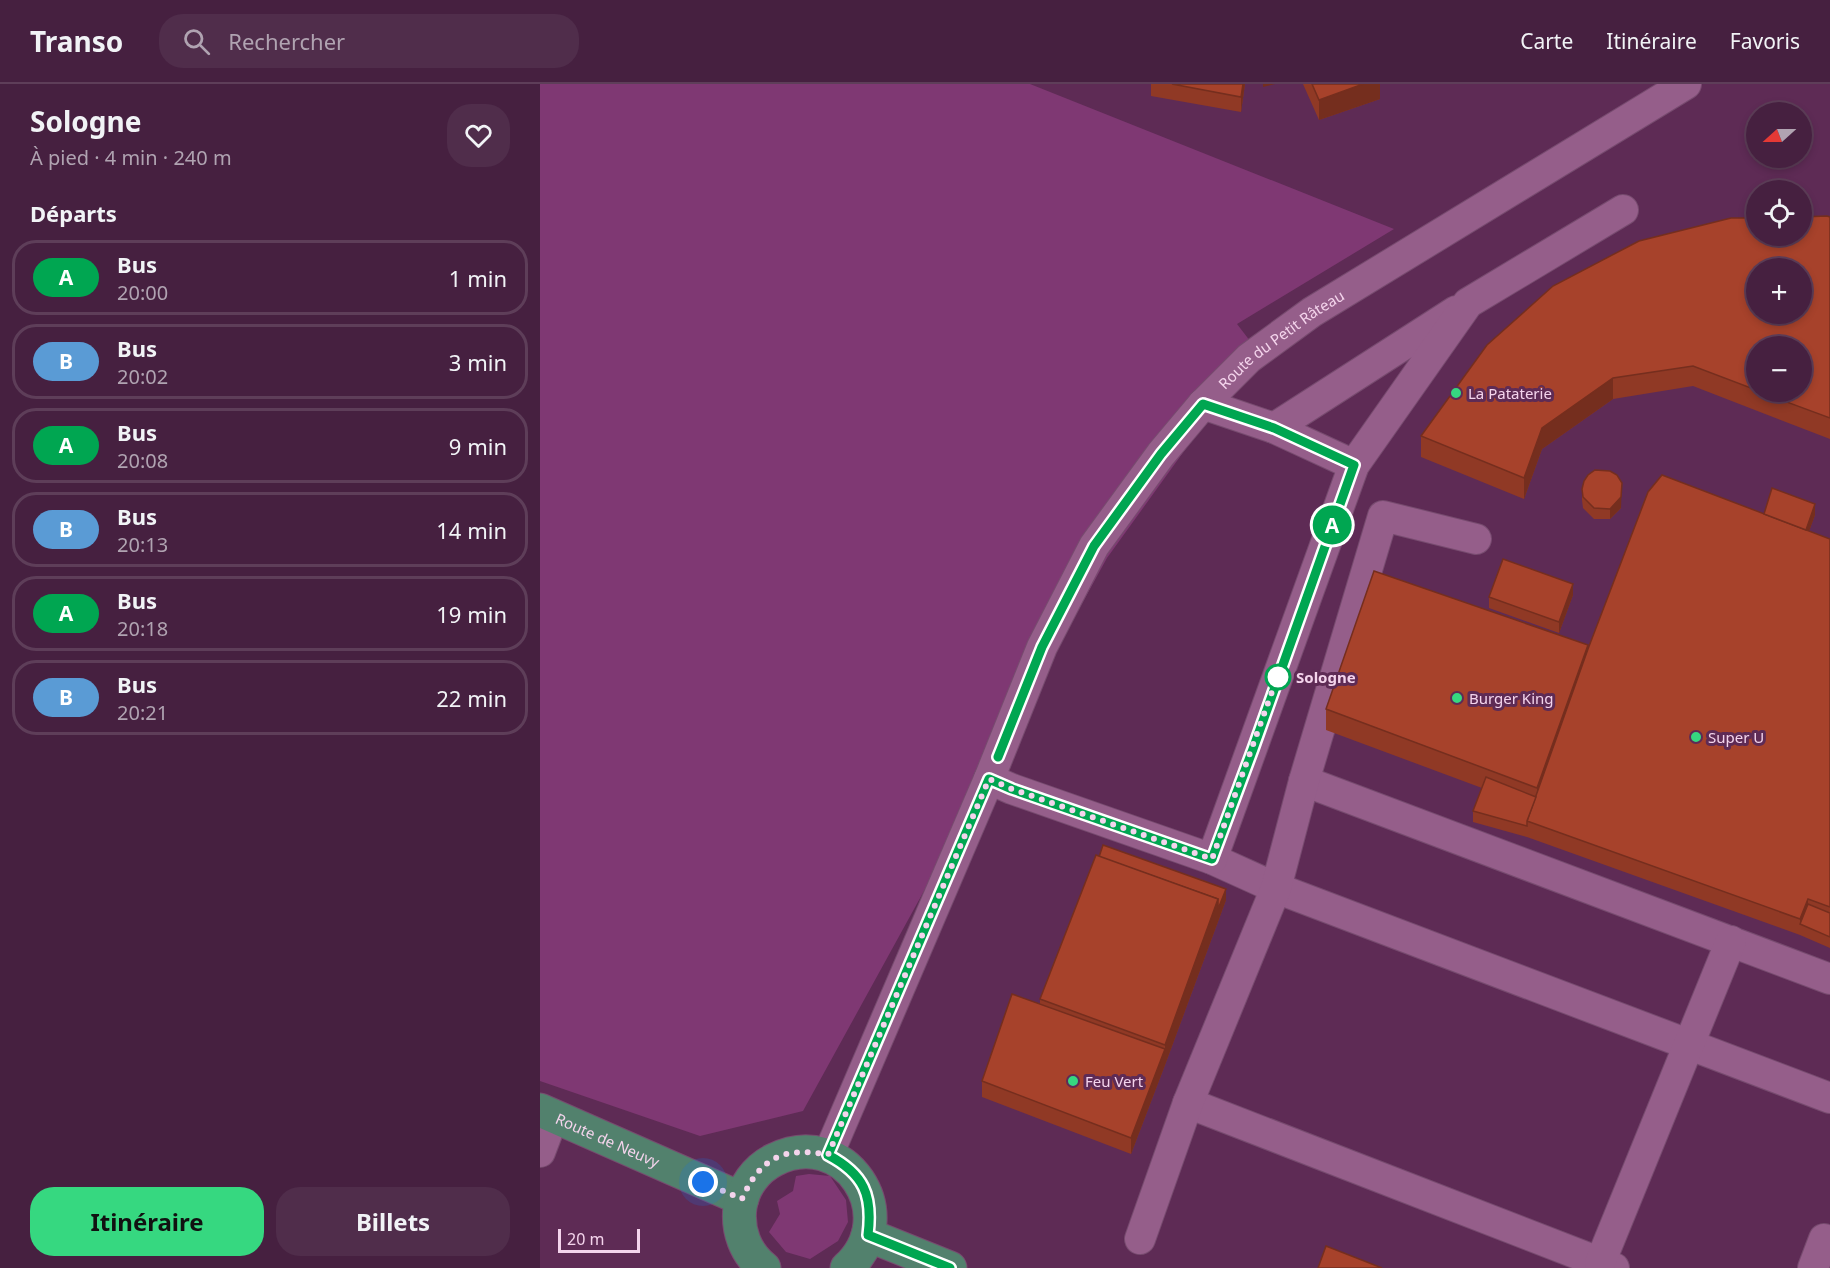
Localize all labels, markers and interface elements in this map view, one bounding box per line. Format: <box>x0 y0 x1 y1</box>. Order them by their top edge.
search box <box>159 14 579 68</box>
text: Transo <box>30 22 123 60</box>
icon: search <box>180 25 213 58</box>
text: Rechercher <box>228 26 345 56</box>
text: Carte <box>1520 27 1573 55</box>
text: Itinéraire <box>1606 27 1697 55</box>
text: Favoris <box>1730 27 1800 55</box>
text: Sologne <box>30 102 141 140</box>
north arrow <box>1746 102 1812 168</box>
map controls <box>1746 102 1812 402</box>
button: heart <box>447 104 510 167</box>
text: À pied · 4 min · 240 m <box>30 144 232 171</box>
button: locate <box>1746 180 1812 246</box>
text: Départs <box>30 198 117 228</box>
text: Bus <box>117 249 157 279</box>
button: + <box>1746 258 1812 324</box>
text: A <box>59 263 73 291</box>
text: 1 min <box>449 263 507 293</box>
text: 20:00 <box>117 279 168 306</box>
street label: Route du Petit Râteau <box>1214 285 1348 393</box>
text: Bus <box>117 333 157 363</box>
button: − <box>1746 336 1812 402</box>
text: B <box>59 347 73 375</box>
text: 3 min <box>449 347 507 377</box>
text: 20:02 <box>117 363 168 390</box>
place label: La Pataterie <box>1468 383 1552 403</box>
marker: La Pataterie <box>1449 386 1463 400</box>
text: Bus <box>117 417 157 447</box>
text: A <box>59 431 73 459</box>
text: 9 min <box>449 431 507 461</box>
text: 20:08 <box>117 447 168 474</box>
text: Bus <box>117 501 157 531</box>
line badge: A <box>1312 506 1352 544</box>
text: A <box>1325 511 1339 539</box>
text: B <box>59 515 73 543</box>
text: 14 min <box>436 515 507 545</box>
text: 20:13 <box>117 531 168 558</box>
text: Bus <box>117 585 157 615</box>
text: A <box>59 599 73 627</box>
text: 19 min <box>436 599 507 629</box>
text: 20:18 <box>117 615 168 642</box>
marker: Sologne <box>1265 664 1291 690</box>
place label: Sologne <box>1296 667 1356 687</box>
text: Bus <box>117 669 157 699</box>
text: B <box>59 683 73 711</box>
text: 22 min <box>436 683 507 713</box>
place label: Burger King <box>1469 688 1554 708</box>
marker: Burger King <box>1450 691 1464 705</box>
text: 20:21 <box>117 699 168 726</box>
place label: Super U <box>1708 727 1764 747</box>
marker: Super U <box>1689 730 1703 744</box>
place label: Feu Vert <box>1085 1071 1144 1091</box>
marker: Feu Vert <box>1066 1074 1080 1088</box>
street label: Route de Neuvy <box>553 1108 663 1172</box>
your location <box>688 1167 718 1197</box>
button: Itinéraire <box>30 1187 264 1256</box>
button: Billets <box>276 1187 510 1256</box>
scale bar <box>558 1226 640 1254</box>
text: 20 m <box>567 1228 604 1250</box>

